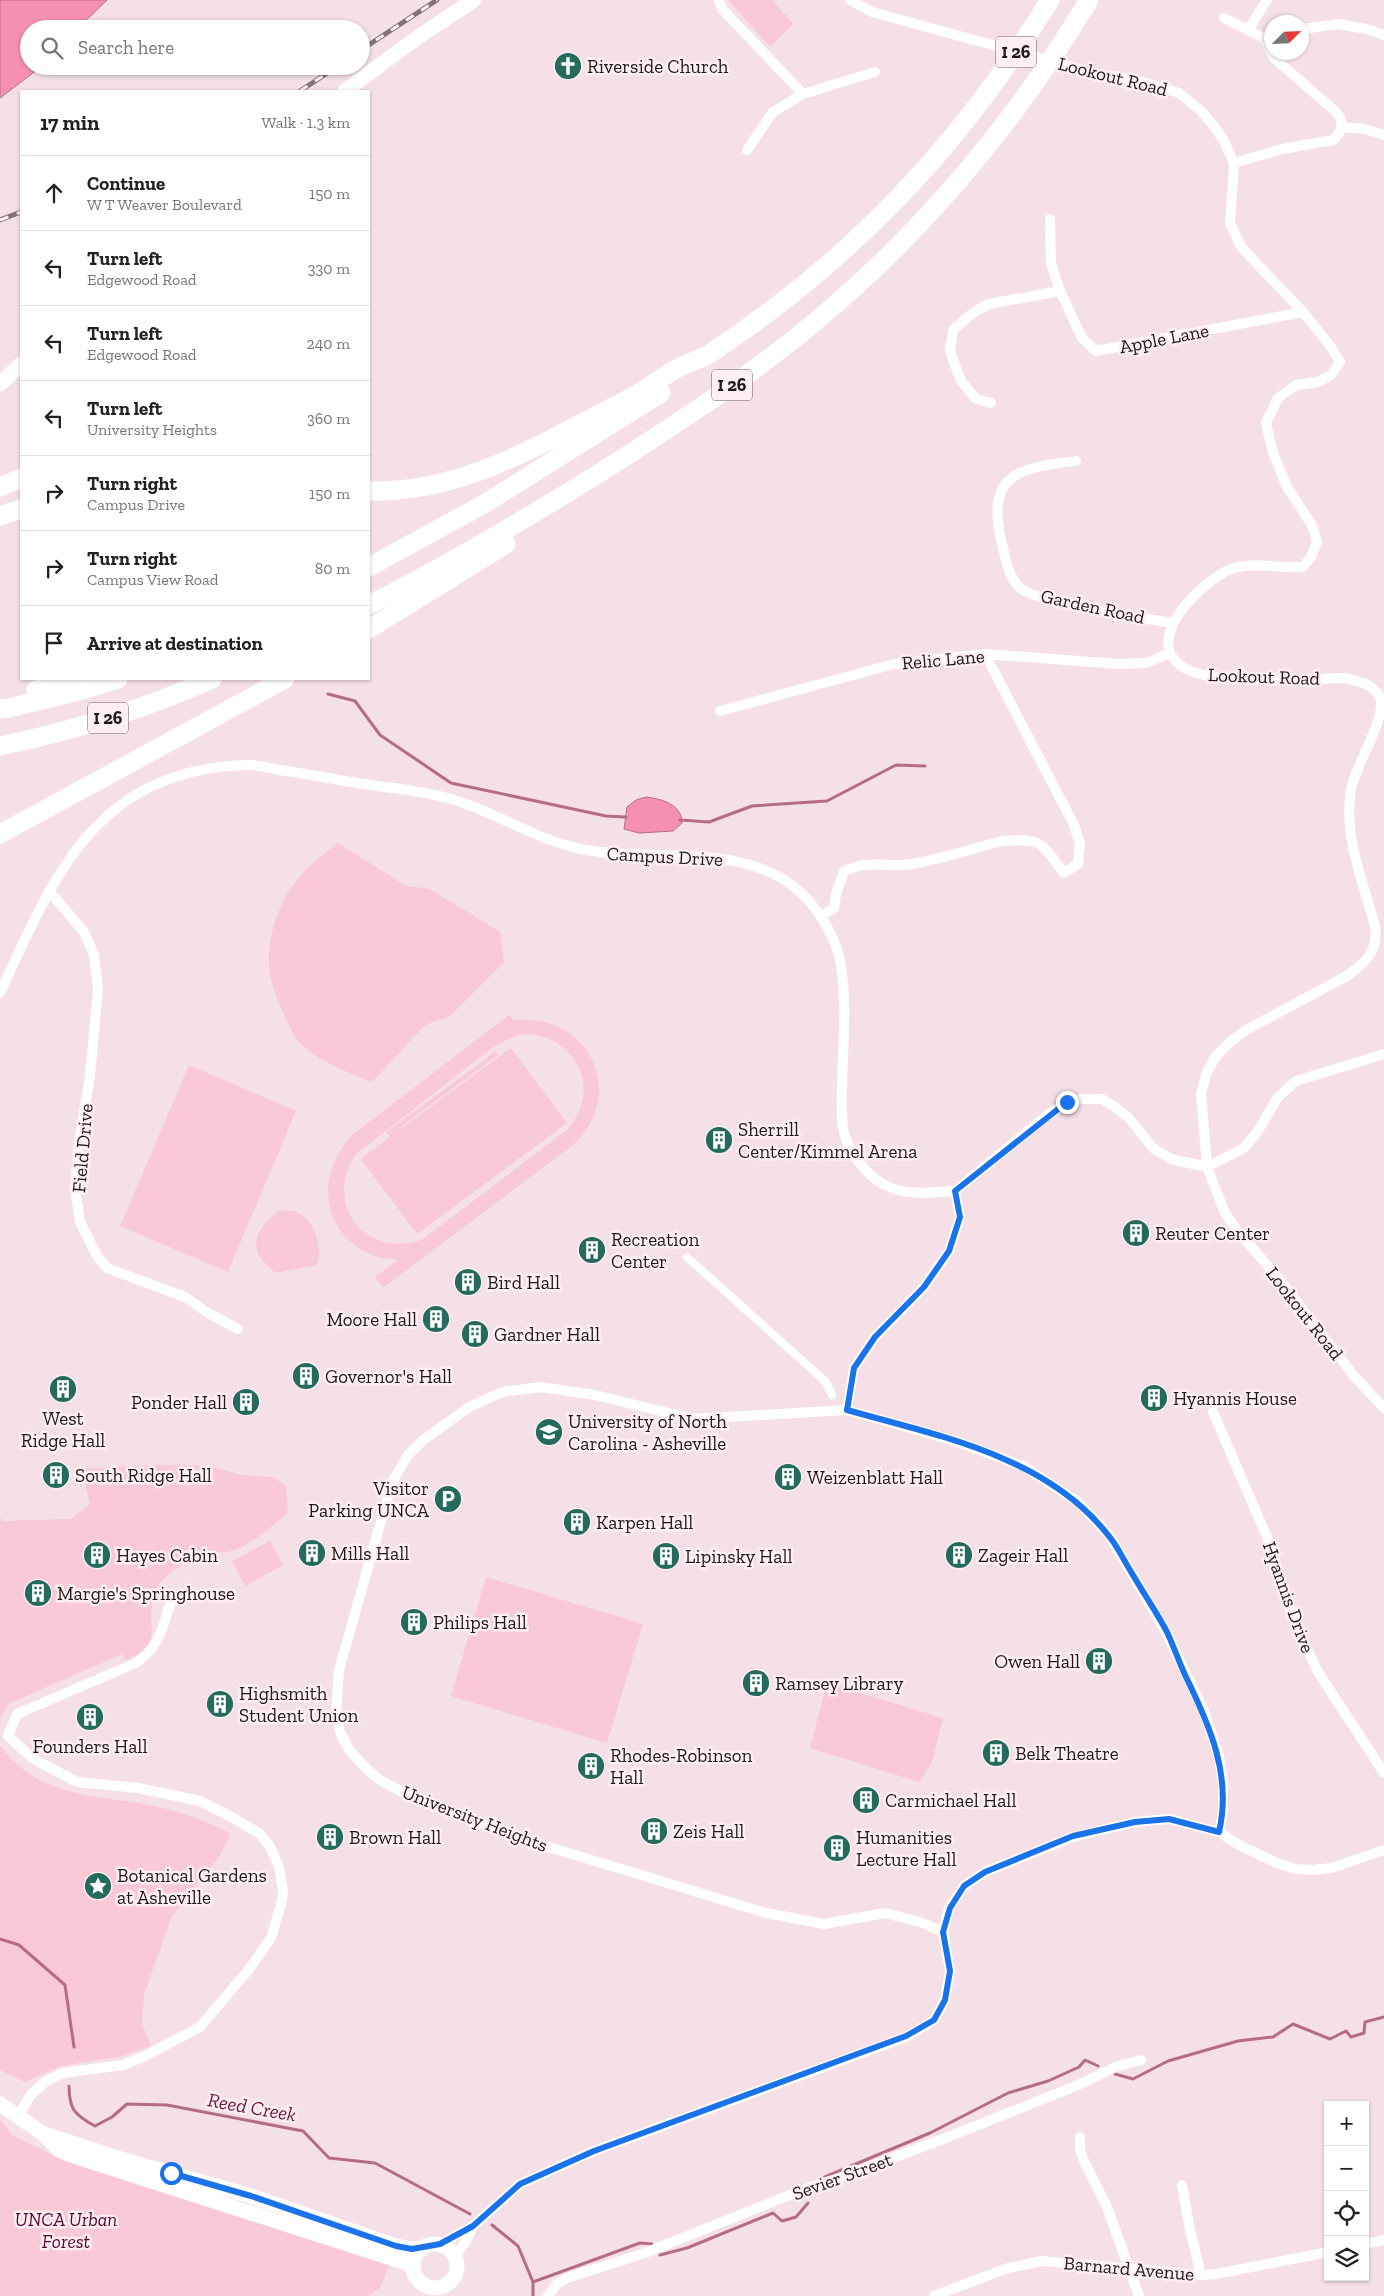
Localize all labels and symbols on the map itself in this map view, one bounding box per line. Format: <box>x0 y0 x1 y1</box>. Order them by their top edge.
north arrow <box>1264 15 1309 60</box>
road number: I 26 <box>996 36 1036 68</box>
church icon: Riverside Church <box>553 51 583 81</box>
street label: Lookout Road <box>1056 52 1171 101</box>
place label: Riverside Church <box>587 55 729 78</box>
street label: Apple Lane <box>1117 319 1211 358</box>
road number: I 26 <box>712 370 752 400</box>
street label: Garden Road <box>1039 584 1148 629</box>
street label: Relic Lane <box>901 644 986 675</box>
street label: Lookout Road <box>1208 663 1321 690</box>
road number: I 26 <box>88 702 128 734</box>
street label: Campus Drive <box>606 842 724 871</box>
route end <box>1056 1091 1079 1114</box>
street label: Field Drive <box>67 1102 98 1194</box>
place label: Sherrill Center/Kimmel Arena <box>738 1118 917 1163</box>
building icon: Sherrill Center/Kimmel Arena <box>704 1125 734 1155</box>
building icon: Reuter Center <box>1121 1218 1151 1248</box>
place label: Reuter Center <box>1155 1222 1270 1245</box>
place label: Recreation Center <box>611 1228 699 1273</box>
building icon: Recreation Center <box>577 1235 607 1265</box>
street label: Lookout Road <box>1261 1262 1349 1365</box>
building icon: Bird Hall <box>453 1267 483 1297</box>
place label: Bird Hall <box>487 1271 560 1294</box>
building icon: Moore Hall <box>421 1304 451 1334</box>
place label: Moore Hall <box>327 1308 417 1331</box>
building icon: Gardner Hall <box>460 1319 490 1349</box>
place label: Gardner Hall <box>494 1323 600 1346</box>
building icon: Governor's Hall <box>291 1361 321 1391</box>
place label: Governor's Hall <box>325 1365 452 1388</box>
building icon: West Ridge Hall <box>48 1374 78 1404</box>
building icon: Hyannis House <box>1139 1383 1169 1413</box>
building icon: Ponder Hall <box>231 1387 261 1417</box>
place label: Hyannis House <box>1173 1387 1297 1410</box>
place label: Ponder Hall <box>131 1391 227 1414</box>
place label: West Ridge Hall <box>21 1407 105 1452</box>
place label: University of North Carolina - Asheville <box>568 1410 727 1455</box>
school or university icon: University of North Carolina - Asheville <box>534 1417 564 1447</box>
building icon: South Ridge Hall <box>41 1460 71 1490</box>
building icon: Weizenblatt Hall <box>773 1462 803 1492</box>
place label: South Ridge Hall <box>75 1464 212 1487</box>
place label: Weizenblatt Hall <box>807 1466 943 1489</box>
place label: Visitor Parking UNCA <box>308 1477 430 1522</box>
parking icon: Visitor Parking UNCA <box>433 1484 463 1514</box>
building icon: Karpen Hall <box>562 1507 592 1537</box>
place label: Karpen Hall <box>596 1511 693 1534</box>
building icon: Mills Hall <box>297 1538 327 1568</box>
street label: Hyannis Drive <box>1258 1538 1319 1656</box>
building icon: Hayes Cabin <box>82 1540 112 1570</box>
building icon: Zageir Hall <box>944 1540 974 1570</box>
building icon: Lipinsky Hall <box>651 1541 681 1571</box>
place label: Mills Hall <box>331 1542 409 1565</box>
place label: Hayes Cabin <box>116 1544 218 1567</box>
place label: Zageir Hall <box>978 1544 1068 1567</box>
place label: Lipinsky Hall <box>685 1545 793 1568</box>
building icon: Margie's Springhouse <box>23 1578 53 1608</box>
place label: Margie's Springhouse <box>57 1582 235 1605</box>
building icon: Philips Hall <box>399 1607 429 1637</box>
place label: Philips Hall <box>433 1611 527 1634</box>
building icon: Owen Hall <box>1084 1646 1114 1676</box>
place label: Owen Hall <box>994 1650 1080 1673</box>
building icon: Ramsey Library <box>741 1668 771 1698</box>
place label: Ramsey Library <box>775 1672 904 1695</box>
place label: Highsmith Student Union <box>239 1682 359 1727</box>
building icon: Highsmith Student Union <box>205 1689 235 1719</box>
building icon: Founders Hall <box>75 1702 105 1732</box>
place label: Founders Hall <box>33 1735 147 1758</box>
building icon: Belk Theatre <box>981 1738 1011 1768</box>
place label: Belk Theatre <box>1015 1742 1119 1765</box>
place label: Rhodes-Robinson Hall <box>610 1744 753 1789</box>
building icon: Rhodes-Robinson Hall <box>576 1751 606 1781</box>
street label: University Heights <box>399 1780 551 1857</box>
building icon: Carmichael Hall <box>851 1785 881 1815</box>
place label: Carmichael Hall <box>885 1789 1016 1812</box>
building icon: Zeis Hall <box>639 1816 669 1846</box>
place label: Zeis Hall <box>673 1820 744 1843</box>
building icon: Brown Hall <box>315 1822 345 1852</box>
place label: Brown Hall <box>349 1826 441 1849</box>
place label: Humanities Lecture Hall <box>856 1826 956 1871</box>
building icon: Humanities Lecture Hall <box>822 1833 852 1863</box>
place label: Botanical Gardens at Asheville <box>117 1864 267 1909</box>
place icon: Botanical Gardens at Asheville <box>83 1871 113 1901</box>
water label: Reed Creek <box>206 2087 298 2127</box>
street label: Sevier Street <box>789 2148 895 2205</box>
route start <box>160 2162 183 2185</box>
park label: UNCA Urban Forest <box>15 2208 117 2253</box>
street label: Barnard Avenue <box>1063 2251 1195 2286</box>

